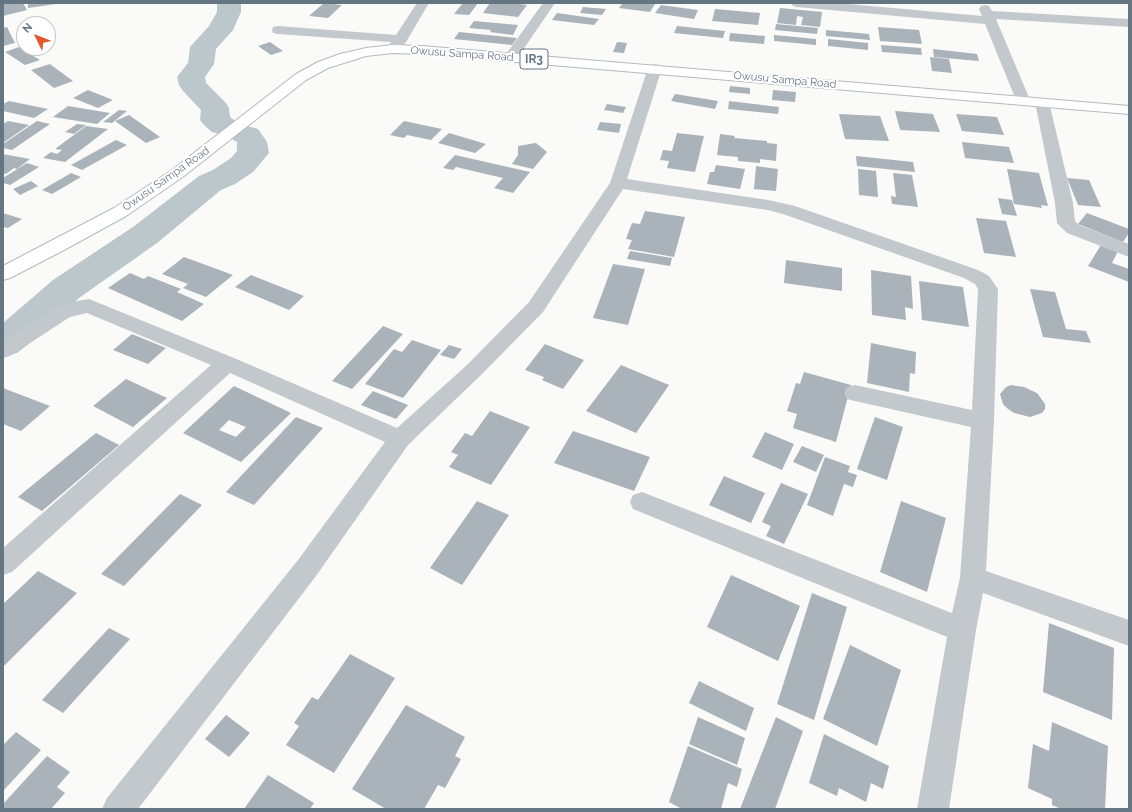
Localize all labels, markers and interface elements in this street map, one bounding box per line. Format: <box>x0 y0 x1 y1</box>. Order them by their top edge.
north arrow <box>16 16 56 56</box>
text: N <box>20 21 35 36</box>
street label: Owusu Sampa Road <box>410 44 514 64</box>
road number: IR3 <box>520 49 548 69</box>
street label: Owusu Sampa Road <box>733 69 837 91</box>
street label: Owusu Sampa Road <box>120 144 212 214</box>

